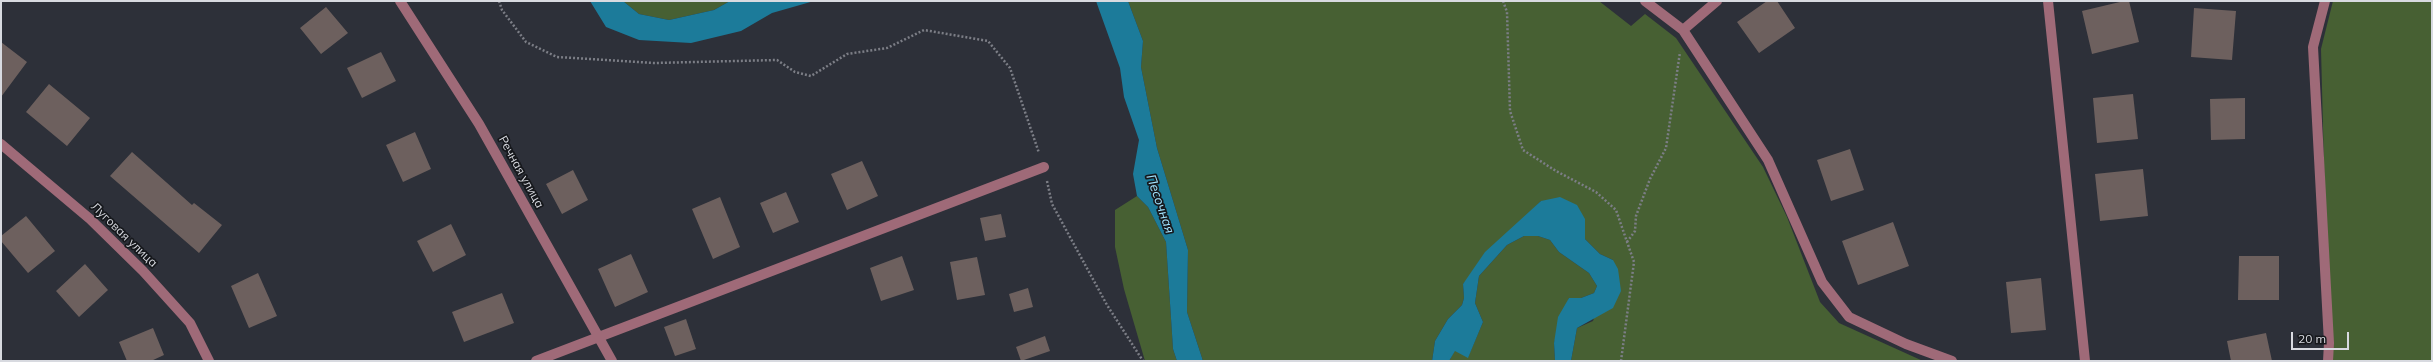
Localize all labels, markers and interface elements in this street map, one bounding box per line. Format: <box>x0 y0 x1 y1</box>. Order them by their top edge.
street label: Речная улица <box>495 133 547 211</box>
water label: Песочная <box>1143 172 1177 236</box>
street label: Луговая улица <box>88 200 160 270</box>
scale bar <box>2293 324 2351 350</box>
text: 20 m <box>2298 331 2326 346</box>

